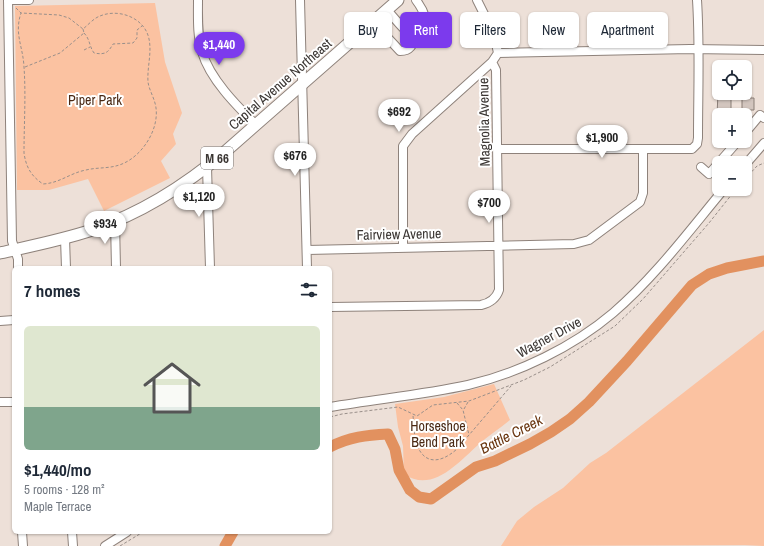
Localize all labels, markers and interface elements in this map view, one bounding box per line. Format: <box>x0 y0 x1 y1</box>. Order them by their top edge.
chip: Buy <box>344 12 392 48</box>
chip: Rent <box>400 12 452 48</box>
chip: Filters <box>460 12 520 48</box>
chip: New <box>528 12 579 48</box>
chip: Apartment <box>587 12 668 48</box>
pin: $1,440 <box>186 32 252 66</box>
street label: Capital Avenue Northeast <box>225 34 335 134</box>
text: $1,440 <box>203 36 235 53</box>
map controls <box>712 60 752 196</box>
button: locate <box>712 60 752 100</box>
street label: Magnolia Avenue <box>474 78 494 166</box>
park label: Piper Park <box>68 91 122 109</box>
pin: $692 <box>375 99 423 133</box>
text: $692 <box>387 103 411 120</box>
button: + <box>712 108 752 148</box>
pin: $1,900 <box>569 125 635 159</box>
text: $1,900 <box>586 129 618 146</box>
pin: $676 <box>271 143 319 177</box>
road number: M 66 <box>201 147 233 169</box>
text: $676 <box>283 147 307 164</box>
button: − <box>712 156 752 196</box>
pin: $1,120 <box>166 184 232 218</box>
text: $1,120 <box>183 188 215 205</box>
pin: $700 <box>465 190 513 224</box>
text: $700 <box>477 194 501 211</box>
pin: $934 <box>81 211 129 245</box>
text: $934 <box>93 215 117 232</box>
street label: Fairview Avenue <box>356 224 442 244</box>
text: 7 homes <box>24 279 81 302</box>
icon: filters <box>298 279 320 301</box>
street label: Wagner Drive <box>514 313 584 361</box>
icon: home <box>136 352 208 424</box>
water label: Battle Creek <box>476 409 547 459</box>
park label: Horseshoe Bend Park <box>410 417 466 451</box>
text: $1,440/mo <box>24 458 91 481</box>
text: 5 rooms · 128 m² <box>24 481 105 498</box>
text: Maple Terrace <box>24 498 91 515</box>

